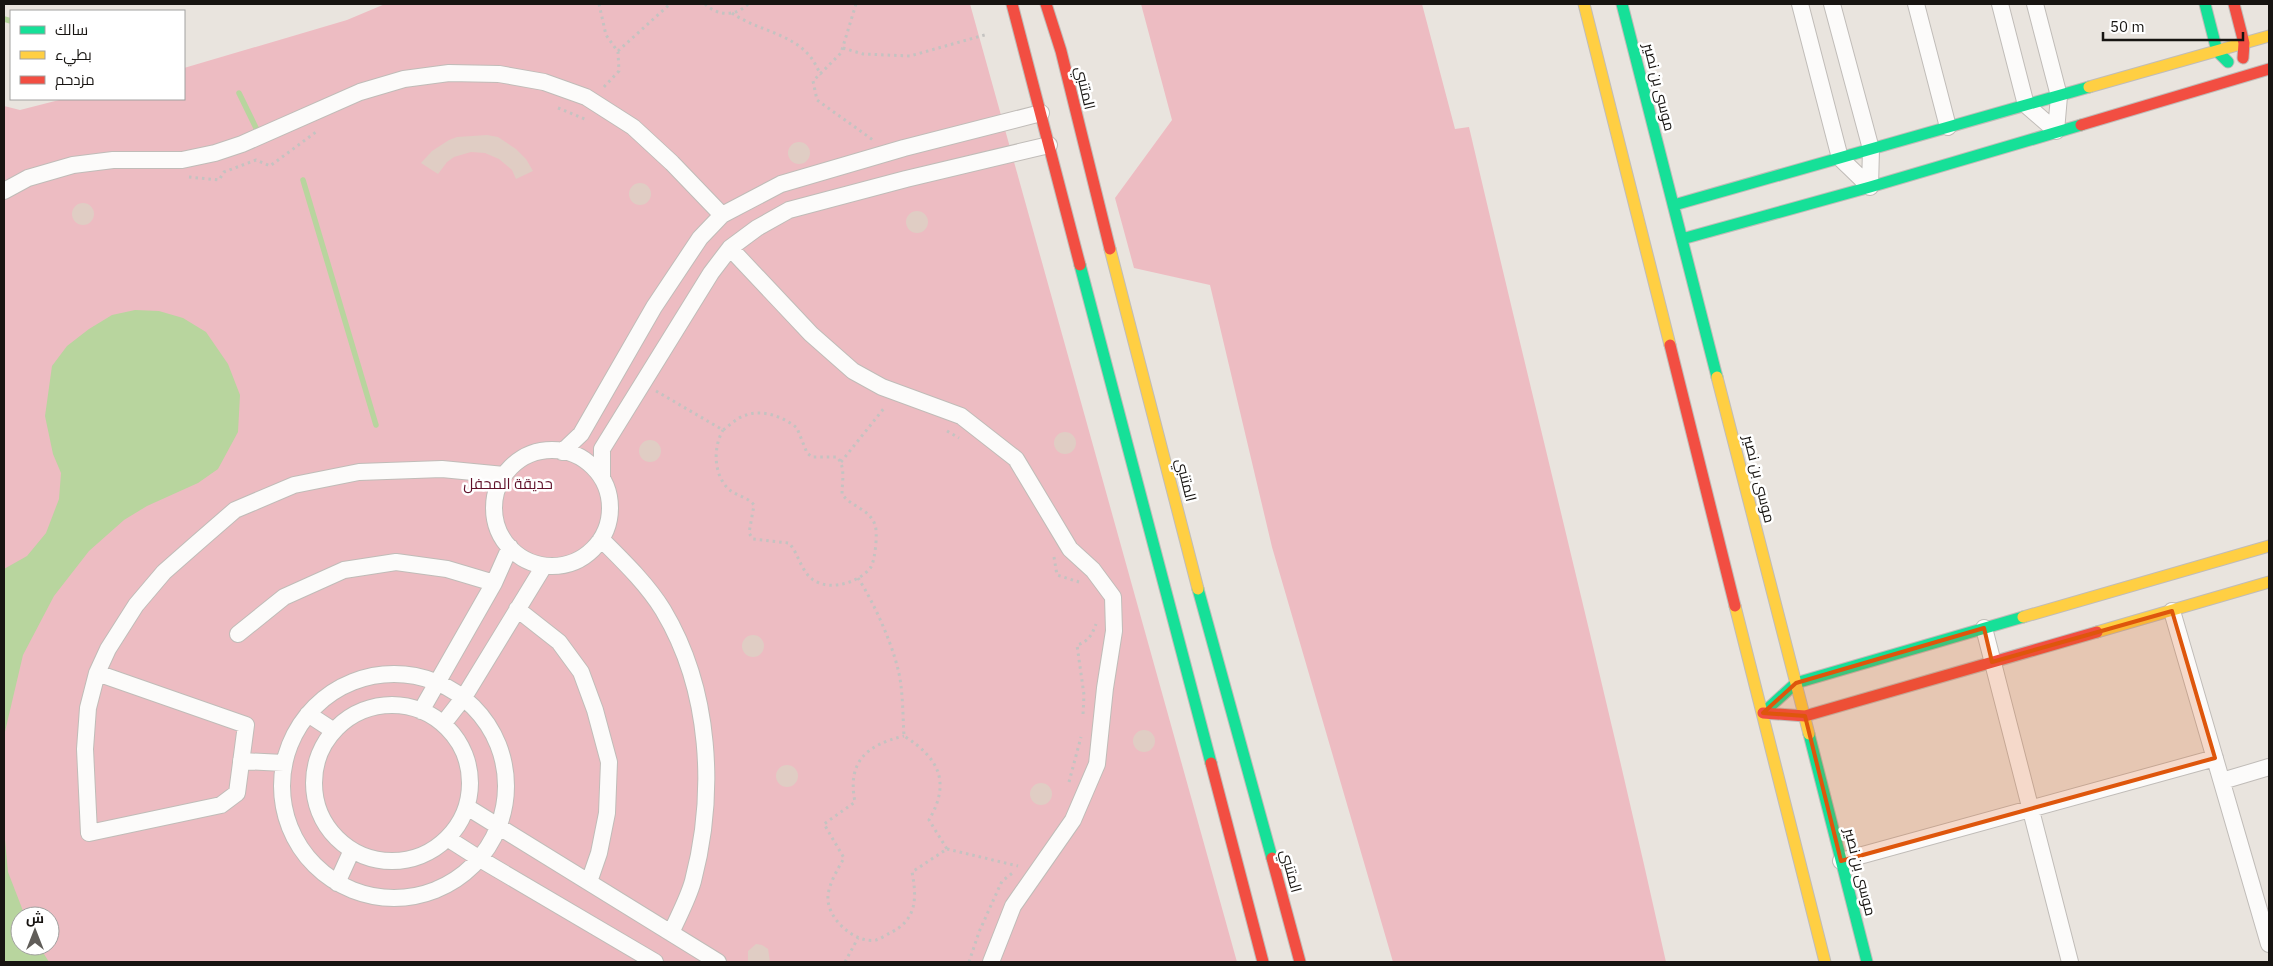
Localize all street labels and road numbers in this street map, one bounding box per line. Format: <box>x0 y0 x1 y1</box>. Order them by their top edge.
street label: موسى بن نصير <box>1638 40 1680 133</box>
street label: المتنبي <box>1068 64 1100 112</box>
street label: موسى بن نصير <box>1738 432 1780 525</box>
street label: المتنبي <box>1169 456 1201 504</box>
street label: موسى بن نصير <box>1839 825 1881 918</box>
street label: المتنبي <box>1274 847 1306 895</box>

